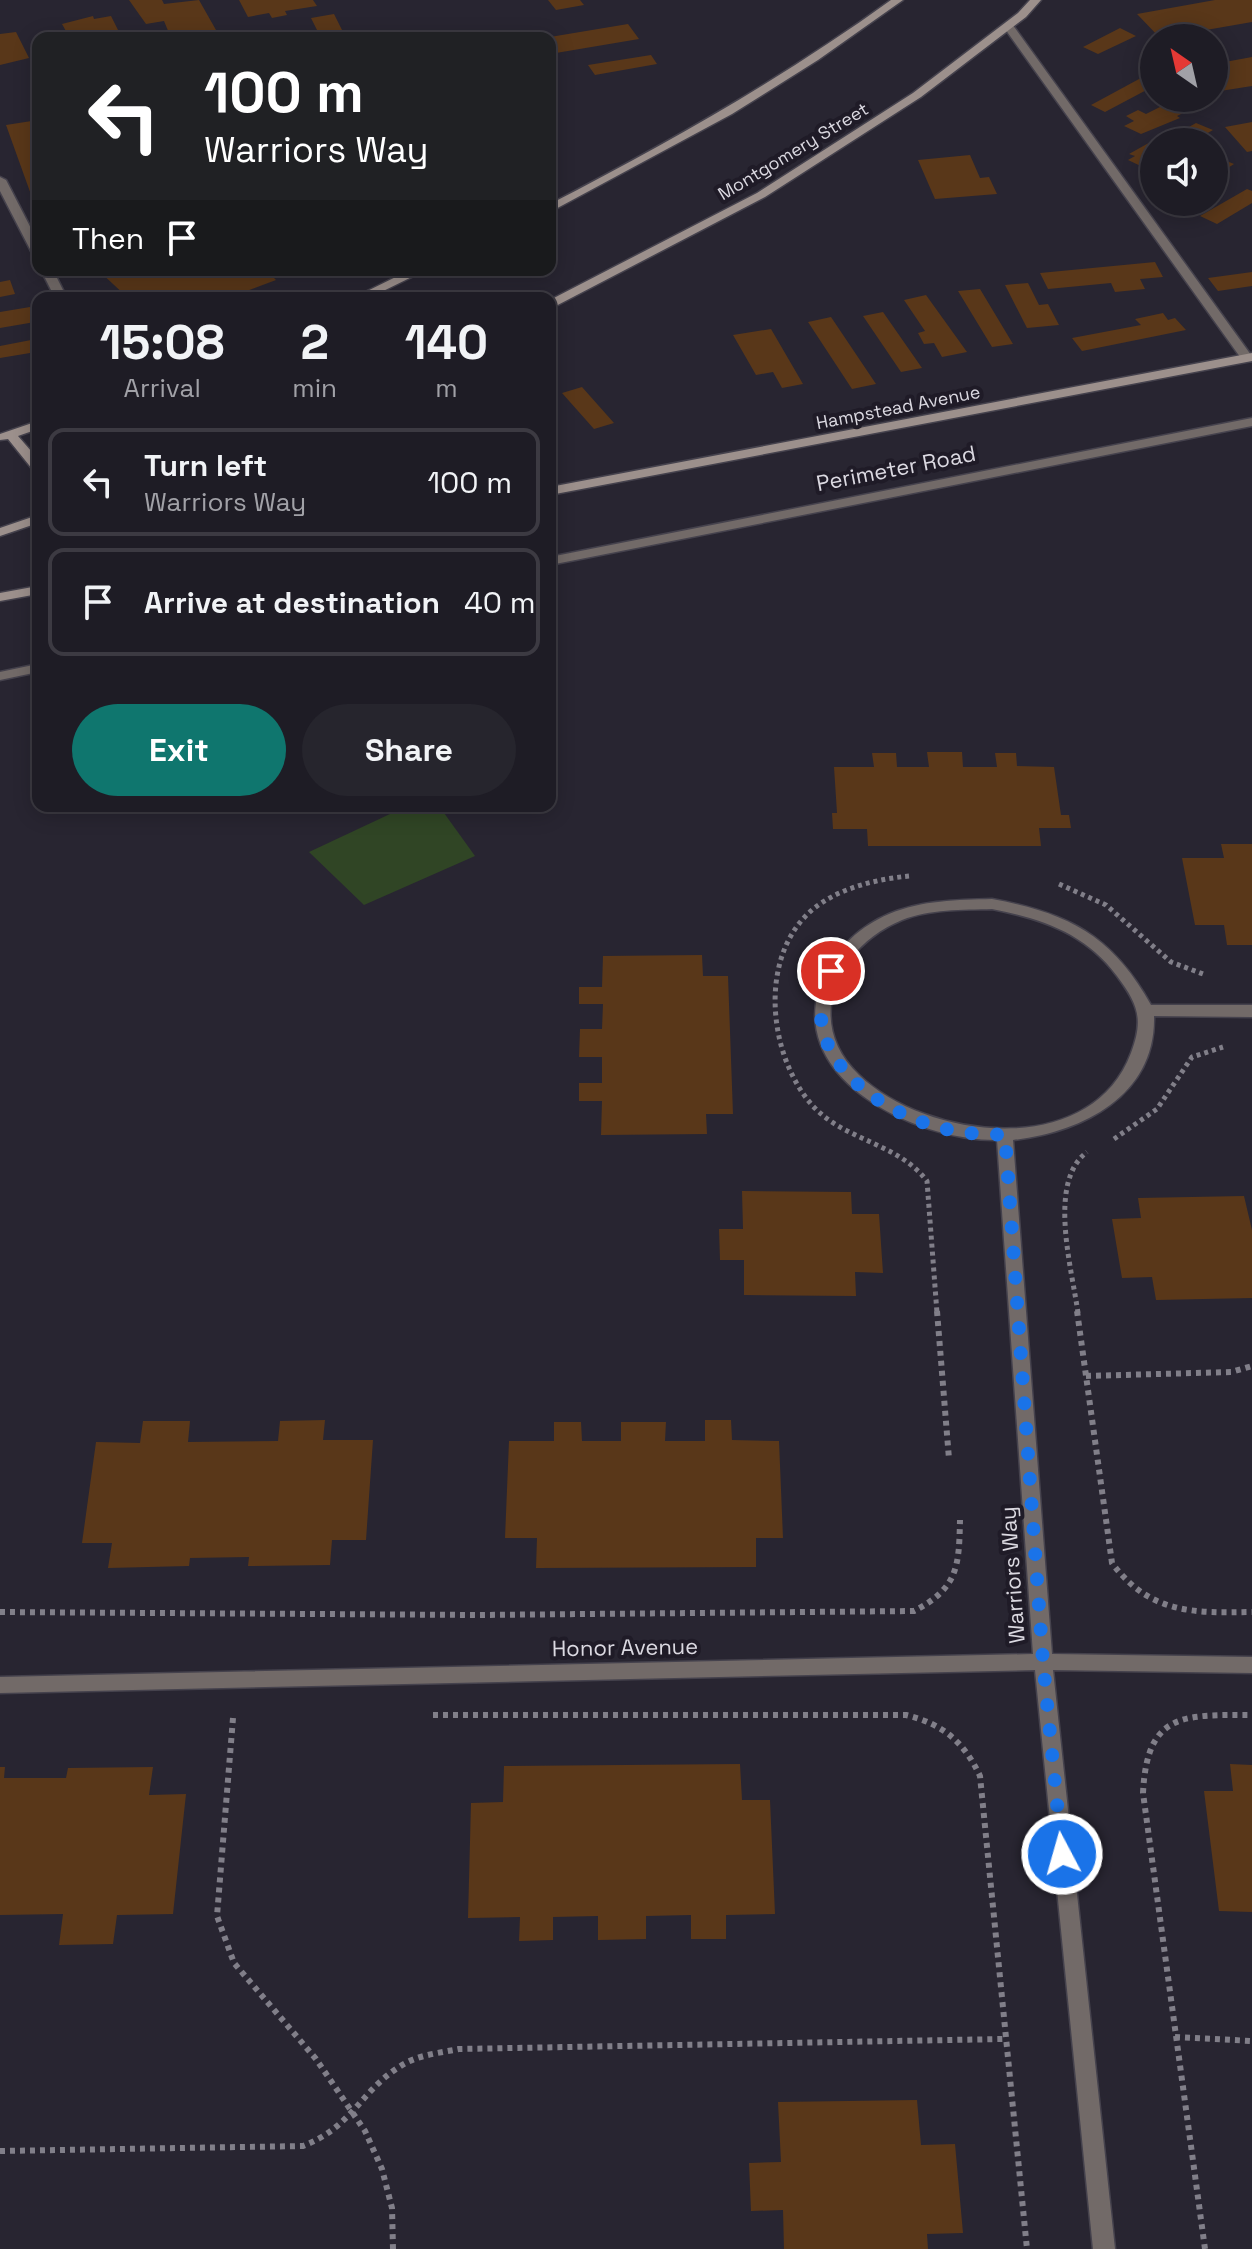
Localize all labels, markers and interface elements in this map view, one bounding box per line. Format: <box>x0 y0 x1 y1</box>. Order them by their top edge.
north arrow <box>1140 24 1228 112</box>
map controls <box>1140 24 1228 216</box>
text: 100 m <box>204 57 364 128</box>
icon: left <box>72 64 176 168</box>
street label: Montgomery Street <box>713 97 873 205</box>
text: Warriors Way <box>204 127 429 173</box>
button: sound <box>1140 128 1228 216</box>
icon: arrive <box>160 216 204 260</box>
text: Then <box>72 219 144 258</box>
text: 15:08 <box>100 312 225 373</box>
text: 2 <box>300 312 329 373</box>
text: 140 <box>405 312 488 373</box>
text: Arrival <box>124 371 201 405</box>
text: min <box>292 371 337 405</box>
text: m <box>435 371 458 405</box>
street label: Hampstead Avenue <box>814 380 982 434</box>
street label: Perimeter Road <box>814 439 978 497</box>
text: Turn left <box>144 446 267 485</box>
icon: left <box>76 460 120 504</box>
text: 100 m <box>427 463 512 502</box>
text: Warriors Way <box>144 485 306 519</box>
icon: arrive <box>76 580 120 624</box>
text: Arrive at destination <box>144 583 440 622</box>
text: 40 m <box>464 583 536 622</box>
button: Exit <box>72 704 286 796</box>
button: Share <box>302 704 516 796</box>
pin <box>797 937 865 1005</box>
icon: arrive <box>809 949 853 993</box>
street label: Warriors Way <box>993 1506 1031 1644</box>
street label: Honor Avenue <box>552 1632 698 1662</box>
position arrow <box>1020 1812 1104 1896</box>

